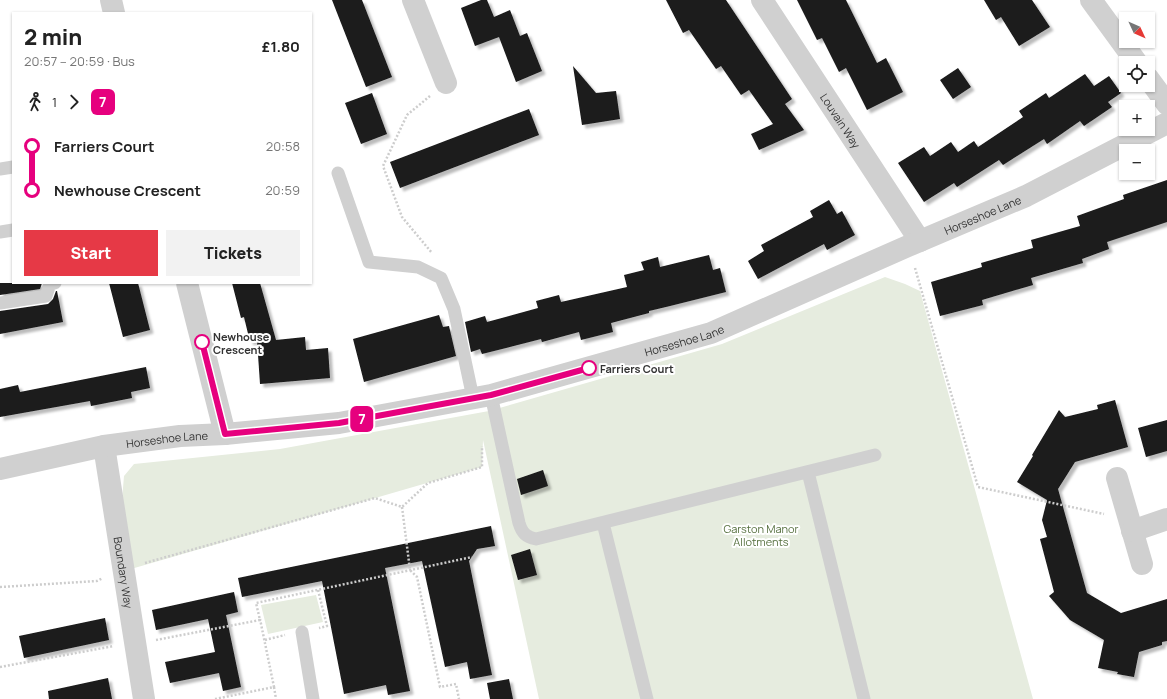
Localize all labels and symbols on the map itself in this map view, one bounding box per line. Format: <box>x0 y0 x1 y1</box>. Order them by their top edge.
north arrow <box>1119 12 1155 48</box>
street label: Louvain Way <box>817 90 865 151</box>
street label: Horseshoe Lane <box>942 191 1024 237</box>
street label: Horseshoe Lane <box>643 321 727 359</box>
place label: Newhouse Crescent <box>213 329 270 357</box>
marker: Newhouse Crescent <box>194 334 210 350</box>
marker: Farriers Court <box>581 360 597 376</box>
place label: Farriers Court <box>600 361 674 376</box>
line badge: 7 <box>349 406 375 432</box>
street label: Horseshoe Lane <box>125 427 209 451</box>
park label: Garston Manor Allotments <box>723 521 799 549</box>
street label: Boundary Way <box>111 536 137 609</box>

